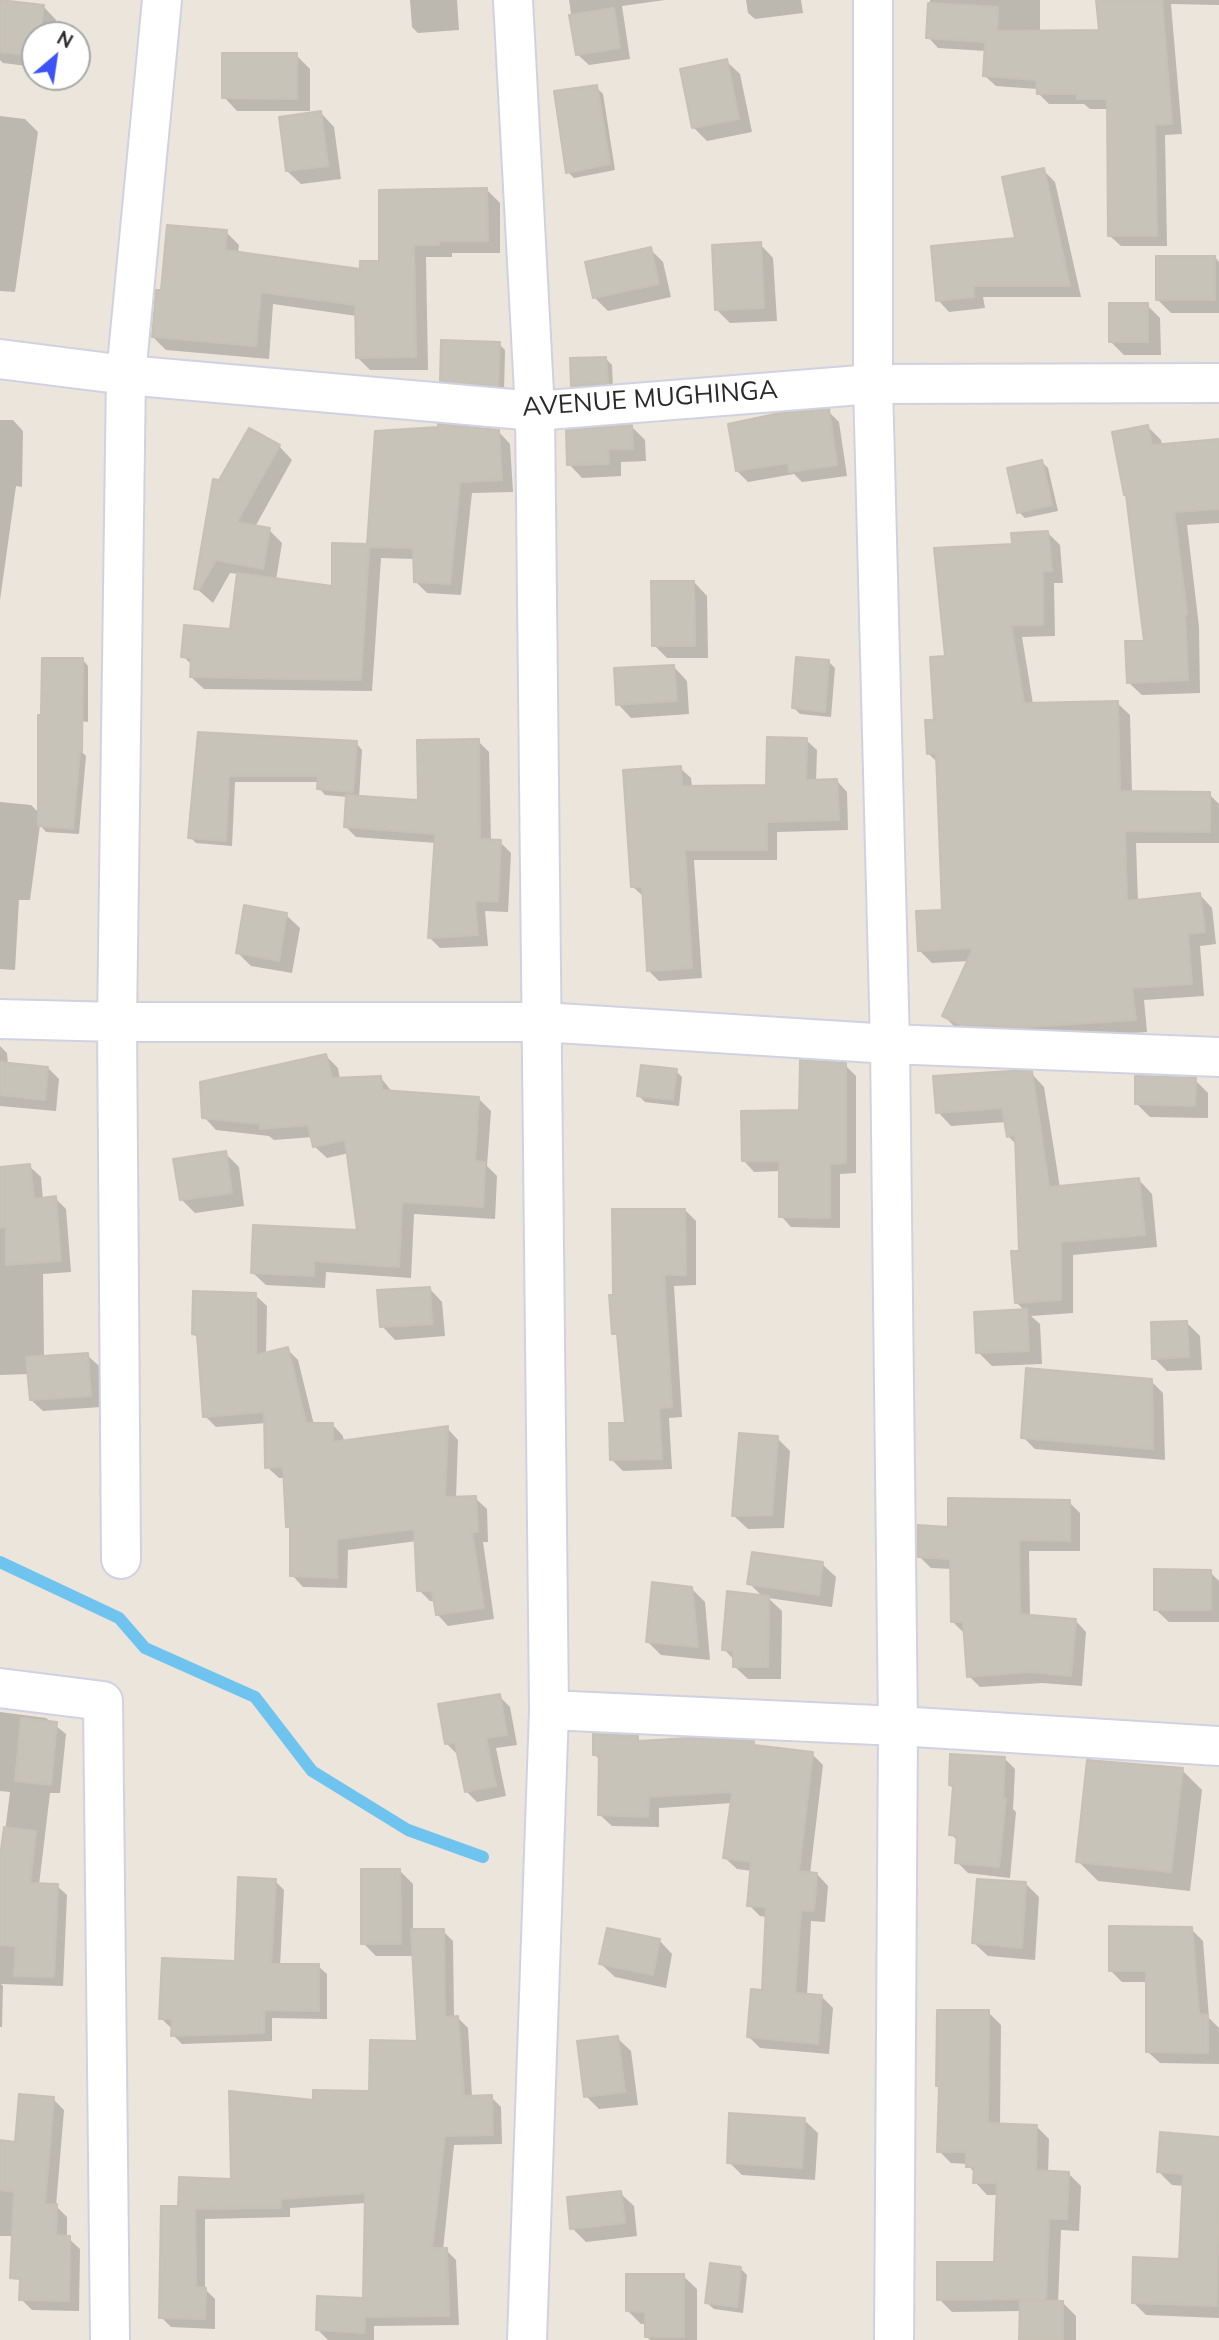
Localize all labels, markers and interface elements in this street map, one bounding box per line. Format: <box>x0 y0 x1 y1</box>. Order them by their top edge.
north arrow <box>21 21 91 91</box>
text: N <box>53 25 77 53</box>
street label: AVENUE MUGHINGA <box>521 375 779 423</box>

